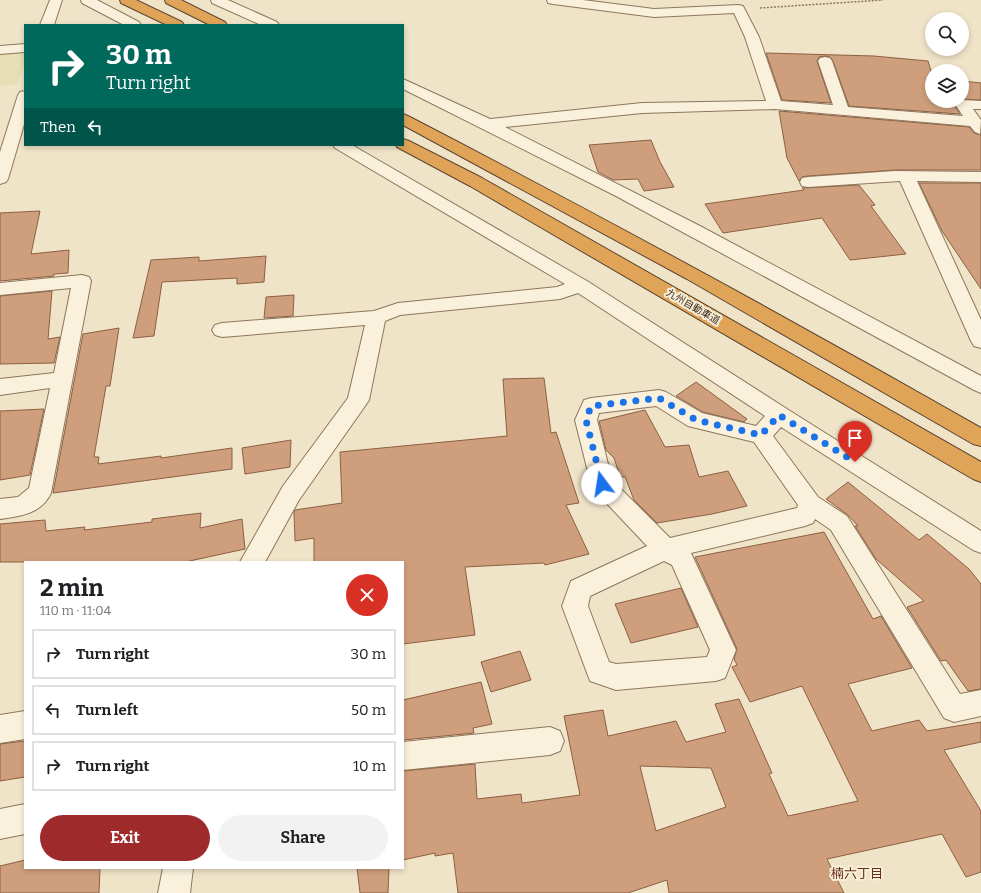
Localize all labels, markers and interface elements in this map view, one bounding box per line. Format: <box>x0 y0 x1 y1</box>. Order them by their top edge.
map controls <box>925 12 969 108</box>
button: search <box>925 12 969 56</box>
text: 30 m <box>106 38 172 71</box>
icon: right <box>40 40 92 92</box>
button: layers <box>925 64 969 108</box>
text: Turn right <box>106 72 191 94</box>
icon: left <box>84 116 106 138</box>
text: Then <box>40 118 76 136</box>
street label: 九州自動車道 <box>664 287 722 327</box>
pin <box>838 421 872 462</box>
icon: arrive <box>844 427 866 449</box>
position arrow <box>581 463 623 505</box>
text: 2 min <box>40 574 104 602</box>
button: close <box>346 574 388 616</box>
text: 110 m · 11:04 <box>40 603 111 618</box>
icon: right <box>42 643 64 665</box>
text: Turn right <box>76 645 149 663</box>
text: 30 m <box>351 645 386 663</box>
icon: left <box>42 699 64 721</box>
text: Turn left <box>76 701 138 719</box>
text: 50 m <box>351 701 386 719</box>
icon: right <box>42 755 64 777</box>
text: Turn right <box>76 757 149 775</box>
text: 10 m <box>353 757 386 775</box>
button: Exit <box>40 815 210 861</box>
button: Share <box>218 815 388 861</box>
district label: 楠六丁目 <box>831 866 883 881</box>

